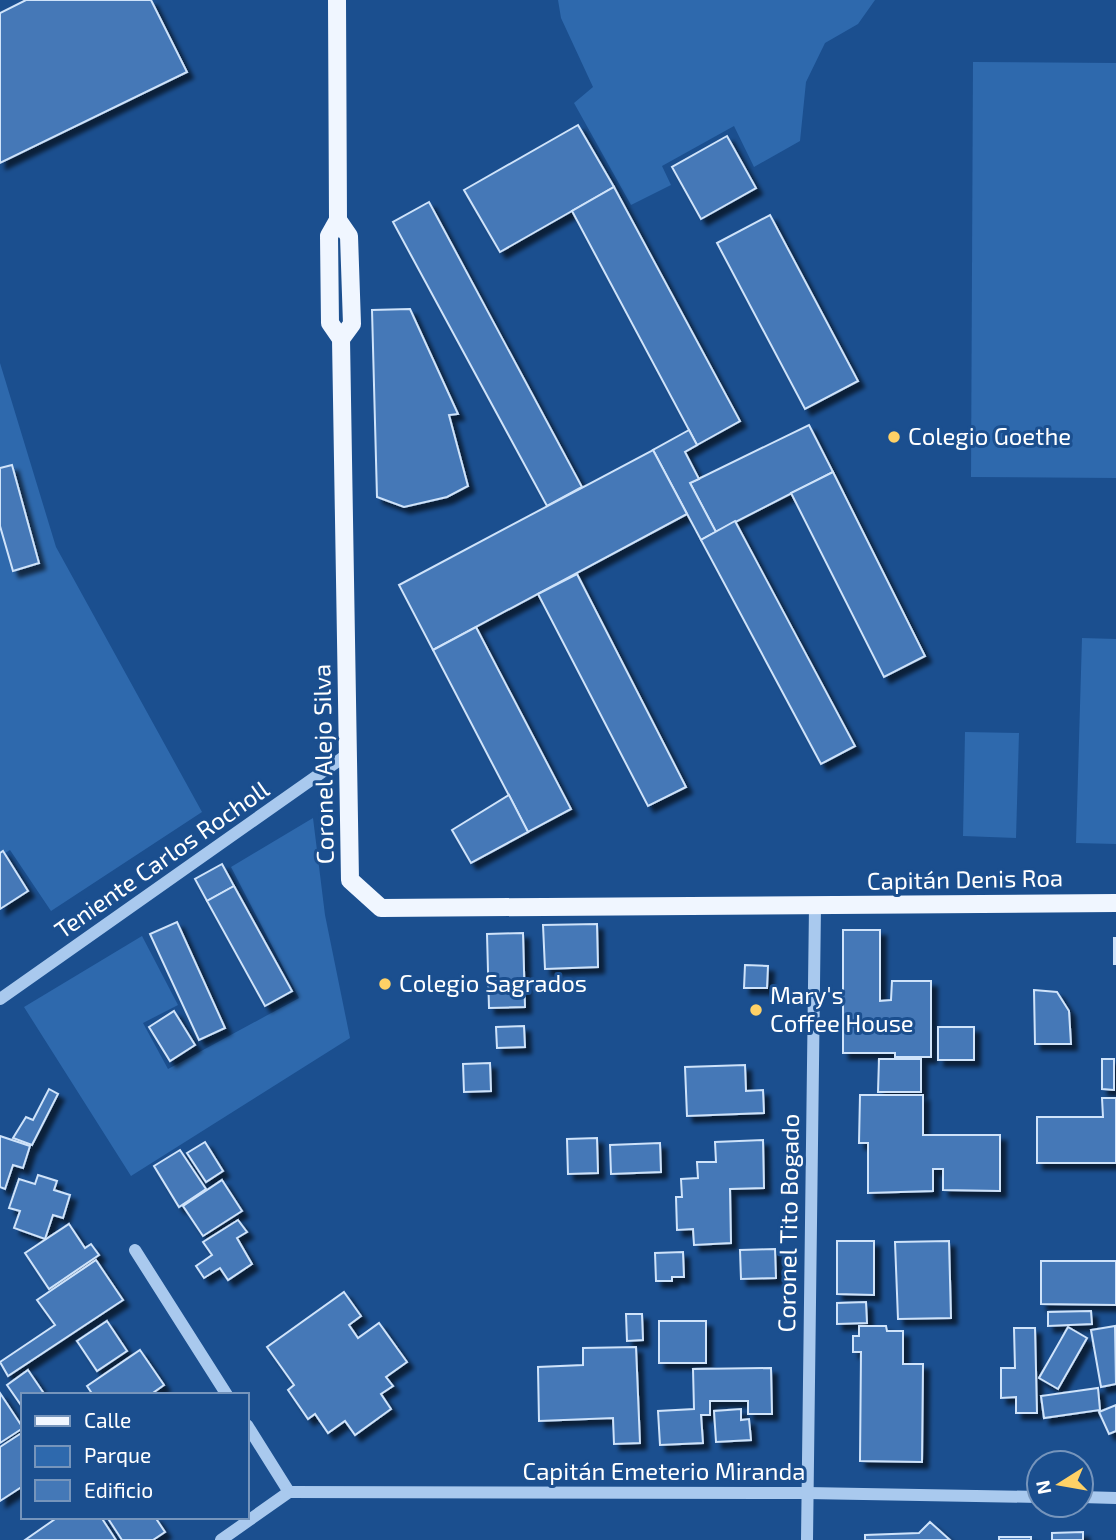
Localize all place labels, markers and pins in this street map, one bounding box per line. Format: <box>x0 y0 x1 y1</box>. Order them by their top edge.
place label: Colegio Goethe <box>908 421 1071 450</box>
marker: Colegio Goethe <box>886 429 902 445</box>
place label: Colegio Sagrados <box>399 968 587 997</box>
marker: Colegio Sagrados <box>377 976 393 992</box>
place label: Mary's Coffee House <box>770 980 914 1037</box>
marker: Mary's Coffee House <box>748 1002 764 1018</box>

